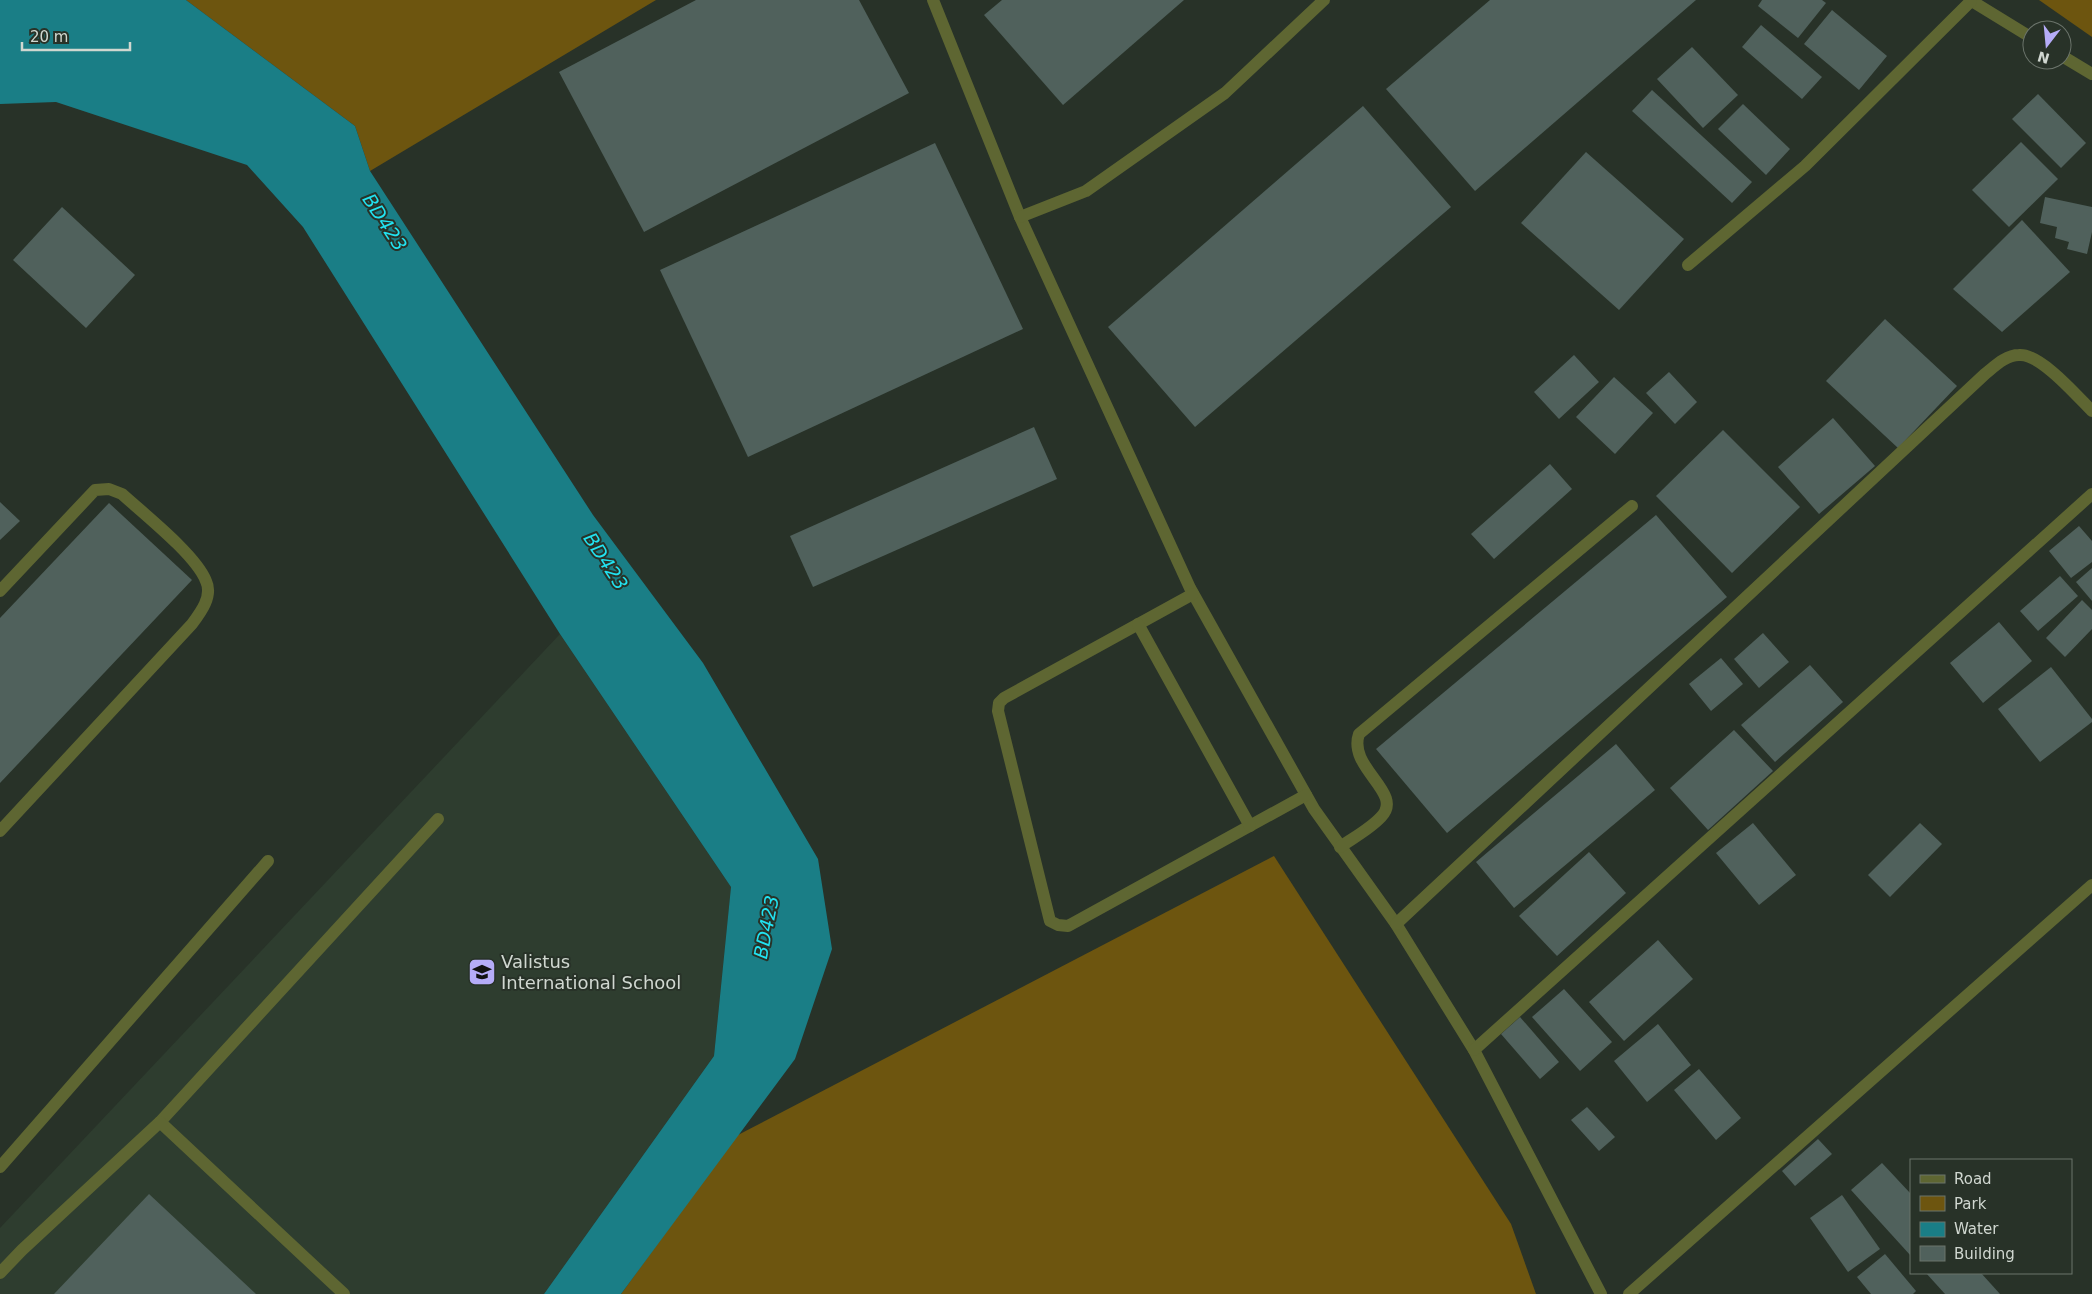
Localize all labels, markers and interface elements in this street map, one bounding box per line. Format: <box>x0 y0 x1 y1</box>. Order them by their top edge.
scale bar <box>22 20 130 52</box>
north arrow <box>2022 20 2072 70</box>
text: 20 m <box>30 28 68 46</box>
text: N <box>2036 48 2051 67</box>
water label: BD423 <box>358 189 412 255</box>
water label: BD423 <box>579 528 633 594</box>
water label: BD423 <box>749 894 783 960</box>
place label: Valistus International School <box>501 951 681 993</box>
school or university icon: Valistus International School <box>467 957 497 987</box>
legend <box>1910 1159 2072 1274</box>
text: Road <box>1954 1170 1992 1188</box>
text: Park <box>1954 1195 1987 1213</box>
text: Water <box>1954 1220 1999 1238</box>
text: Building <box>1954 1245 2015 1263</box>

